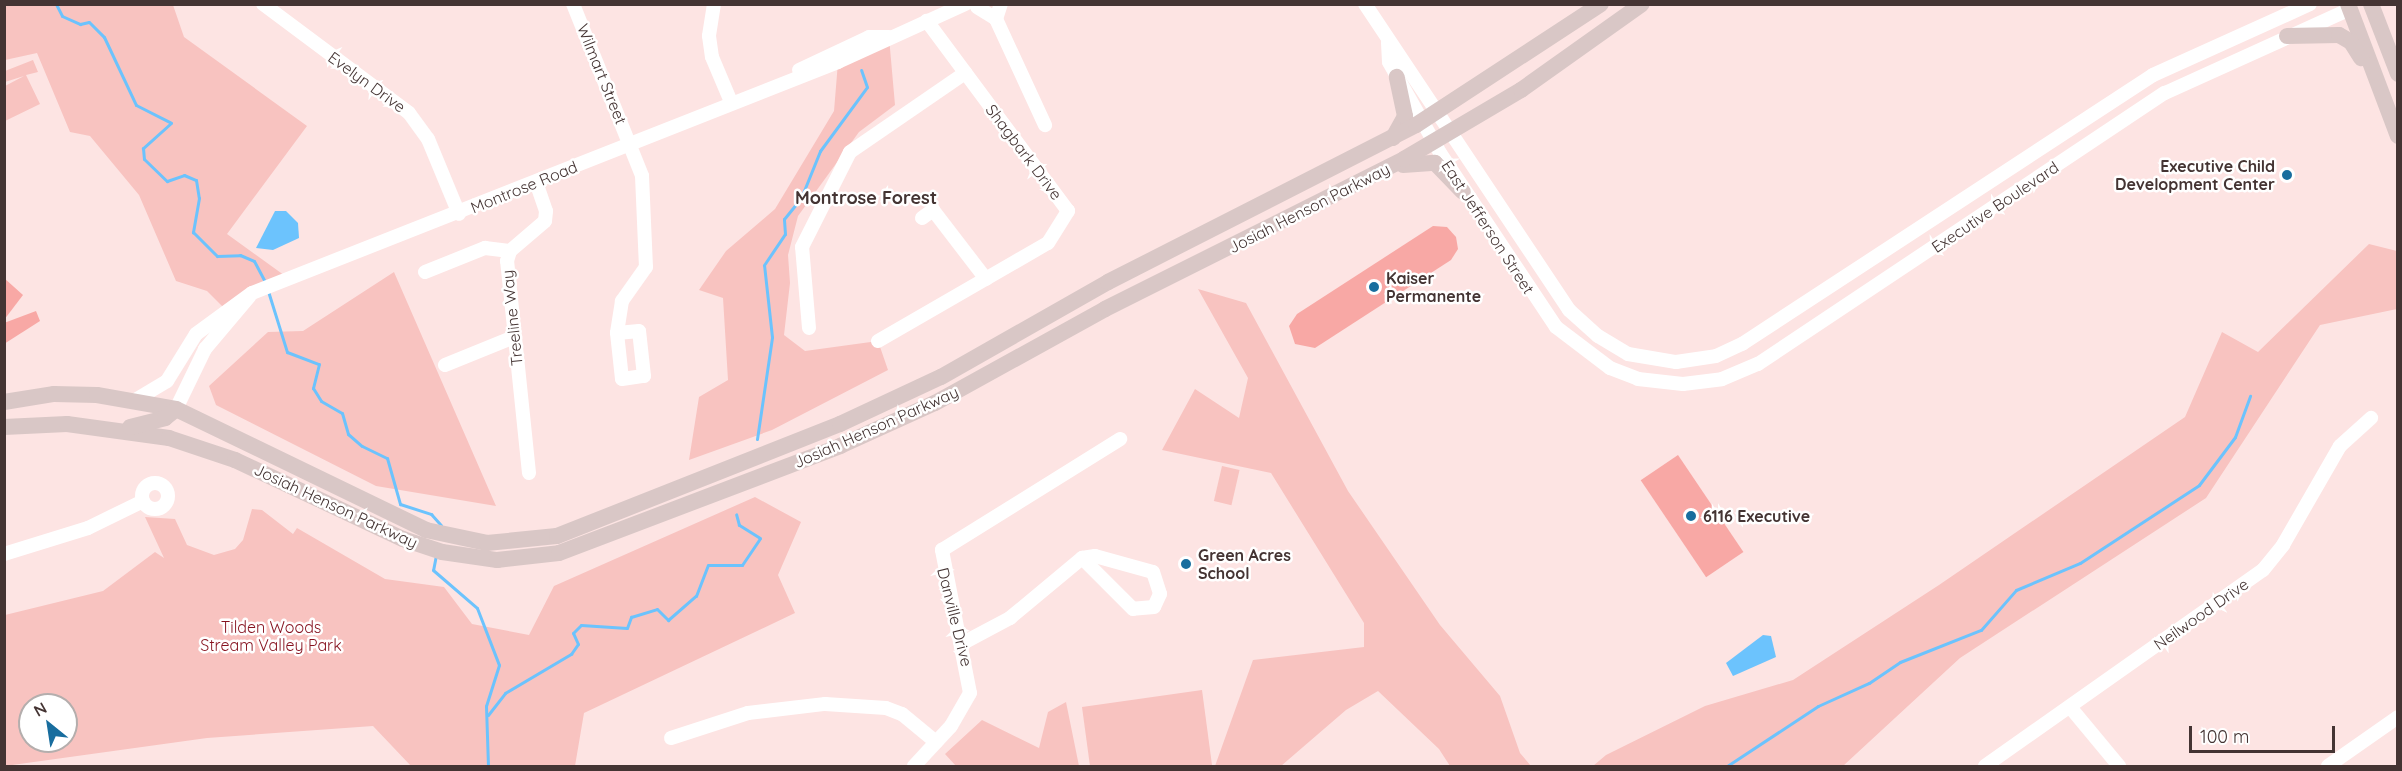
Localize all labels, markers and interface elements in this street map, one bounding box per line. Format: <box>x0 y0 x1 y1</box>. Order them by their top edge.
street label: Wilmart Street <box>573 21 631 127</box>
street label: Evelyn Drive <box>325 48 409 116</box>
street label: Shagbark Drive <box>982 100 1066 204</box>
place label: Executive Child Development Center <box>2115 156 2275 194</box>
street label: Montrose Road <box>468 157 580 217</box>
street label: East Jefferson Street <box>1438 157 1538 297</box>
street label: Executive Boulevard <box>1928 157 2062 257</box>
street label: Josiah Henson Parkway <box>1225 159 1393 257</box>
marker: Executive Child Development Center <box>2280 168 2294 182</box>
district label: Montrose Forest <box>795 187 937 209</box>
place label: Kaiser Permanente <box>1386 268 1481 306</box>
street label: Treeline Way <box>497 269 527 367</box>
marker: Kaiser Permanente <box>1367 280 1381 294</box>
street label: Josiah Henson Parkway <box>791 382 961 472</box>
street label: Josiah Henson Parkway <box>251 460 421 552</box>
place label: 6116 Executive <box>1703 506 1810 526</box>
marker: 6116 Executive <box>1684 509 1698 523</box>
place label: Green Acres School <box>1198 545 1291 583</box>
marker: Green Acres School <box>1179 557 1193 571</box>
street label: Danville Drive <box>933 565 977 669</box>
street label: Neilwood Drive <box>2150 574 2252 654</box>
park label: Tilden Woods Stream Valley Park <box>200 617 342 655</box>
north arrow <box>18 693 78 753</box>
text: N <box>30 698 50 721</box>
scale bar <box>2192 714 2338 752</box>
text: 100 m <box>2200 725 2249 748</box>

